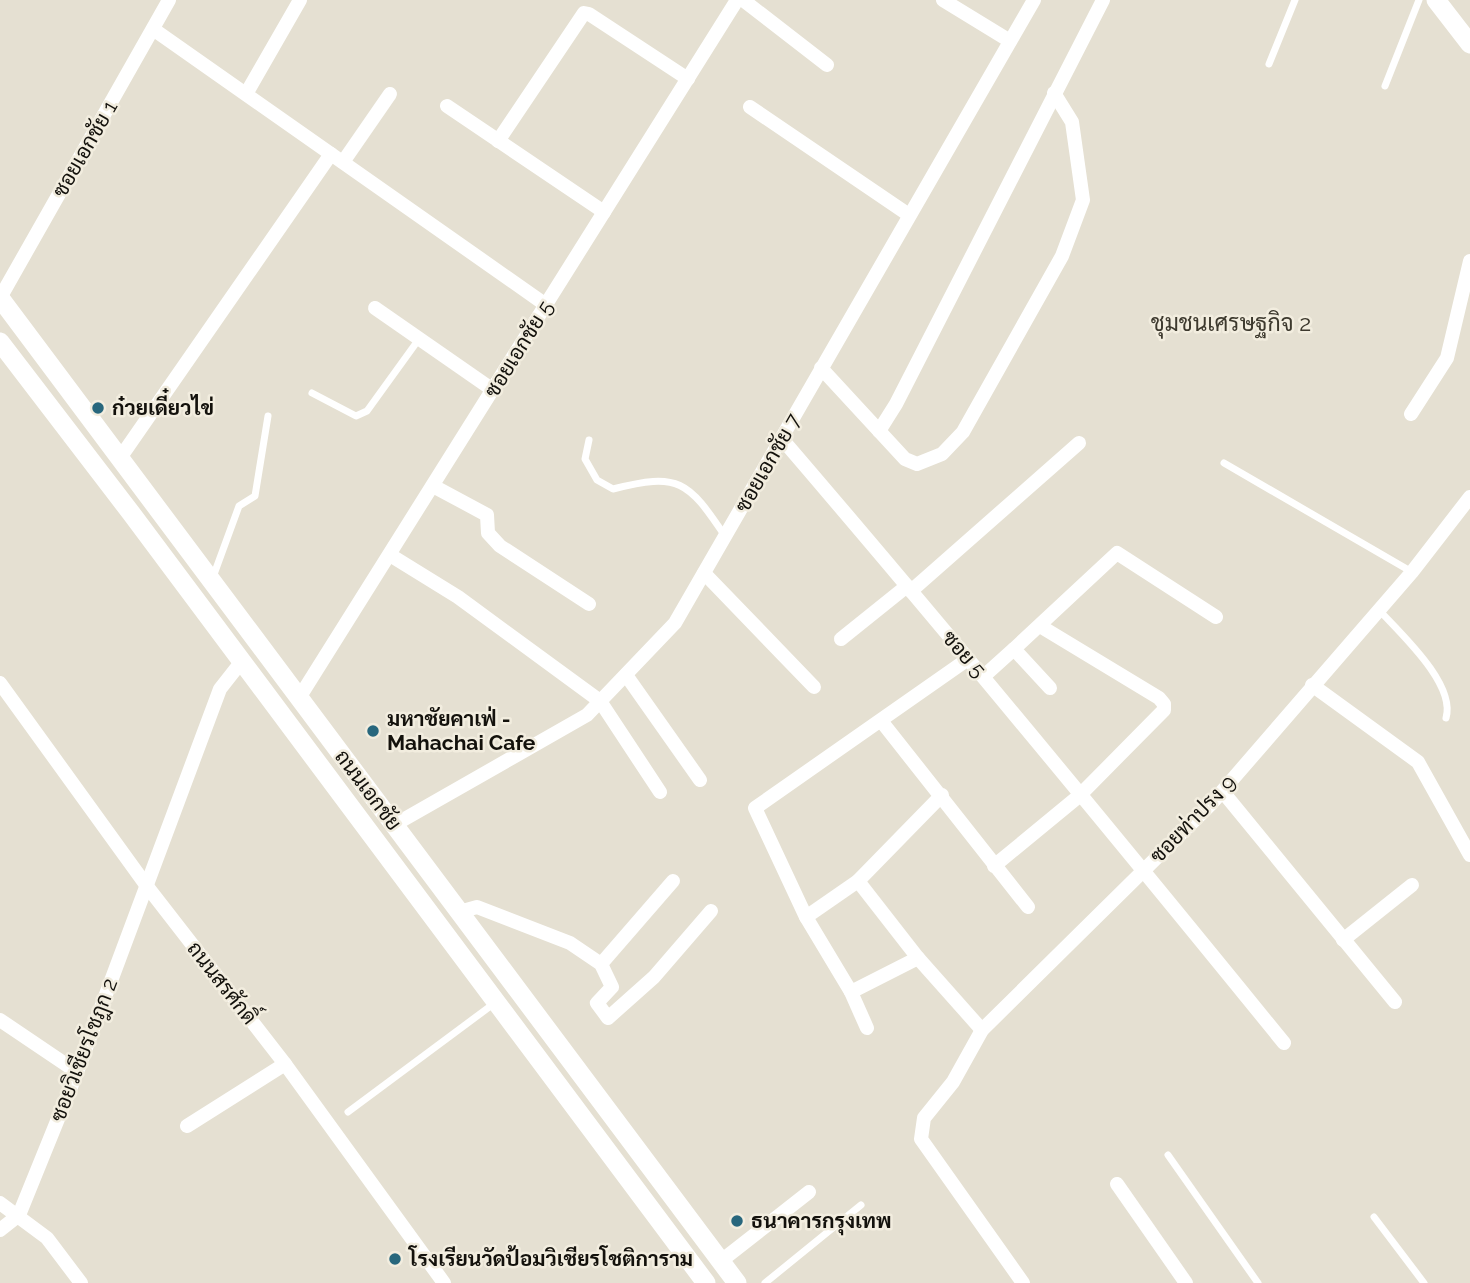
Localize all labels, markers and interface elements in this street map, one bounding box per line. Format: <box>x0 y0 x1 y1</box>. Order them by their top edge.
street label: ซอยเอกชัย 1 <box>47 96 122 201</box>
street label: ซอยเอกชัย 5 <box>479 296 558 402</box>
district label: ชุมชนเศรษฐกิจ 2 <box>1151 309 1311 339</box>
place label: ก๋วยเดี๋ยวไข่ <box>112 388 214 420</box>
marker: ก๋วยเดี๋ยวไข่ <box>90 400 106 416</box>
street label: ซอยเอกชัย 7 <box>729 408 806 516</box>
street label: ซอย 5 <box>937 625 992 682</box>
place label: มหาชัยคาเฟ่ - Mahachai Cafe <box>387 706 536 755</box>
marker: มหาชัยคาเฟ่ - Mahachai Cafe <box>365 723 381 739</box>
street label: ถนนเอกชัย <box>330 744 407 835</box>
street label: ซอยท่าปรง 9 <box>1145 770 1241 868</box>
street label: ถนนสรศักดิ์ <box>182 932 268 1029</box>
street label: ซอยวิเชียรโชฎก 2 <box>45 975 124 1126</box>
place label: ธนาคารกรุงเทพ <box>751 1208 892 1236</box>
marker: ธนาคารกรุงเทพ <box>729 1213 745 1229</box>
place label: โรงเรียนวัดป้อมวิเชียรโชติการาม <box>407 1245 693 1271</box>
marker: โรงเรียนวัดป้อมวิเชียรโชติการาม <box>387 1251 403 1267</box>

